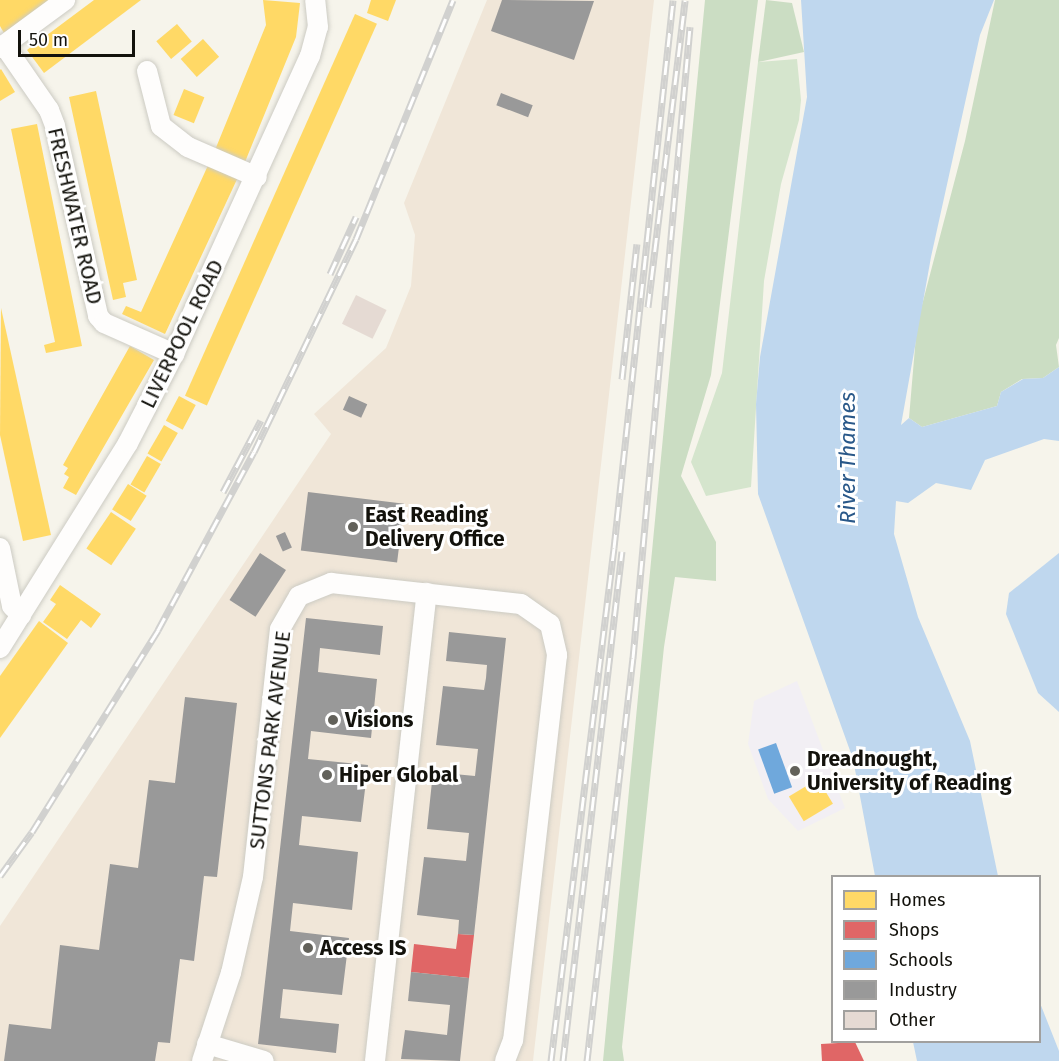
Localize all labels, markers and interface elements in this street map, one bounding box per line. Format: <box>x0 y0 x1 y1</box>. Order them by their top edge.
scale bar <box>21 18 138 56</box>
text: 50 m <box>29 29 68 51</box>
street label: FRESHWATER ROAD <box>42 125 108 307</box>
street label: LIVERPOOL ROAD <box>135 256 229 412</box>
water label: River Thames <box>835 392 861 524</box>
place label: East Reading Delivery Office <box>365 502 505 552</box>
marker: East Reading Delivery Office <box>346 520 360 534</box>
street label: SUTTONS PARK AVENUE <box>244 629 296 851</box>
place label: Visions <box>345 707 413 733</box>
marker: Visions <box>326 713 340 727</box>
place label: Dreadnought, University of Reading <box>807 746 1011 796</box>
place label: Hiper Global <box>339 762 458 788</box>
marker: Dreadnought, University of Reading <box>788 764 802 778</box>
marker: Hiper Global <box>320 768 334 782</box>
legend <box>831 875 1041 1043</box>
text: Homes <box>889 889 945 911</box>
text: Shops <box>889 919 939 941</box>
place label: Access IS <box>320 935 407 961</box>
marker: Access IS <box>301 941 315 955</box>
text: Schools <box>889 949 953 971</box>
text: Industry <box>889 979 957 1001</box>
text: Other <box>889 1009 935 1031</box>

